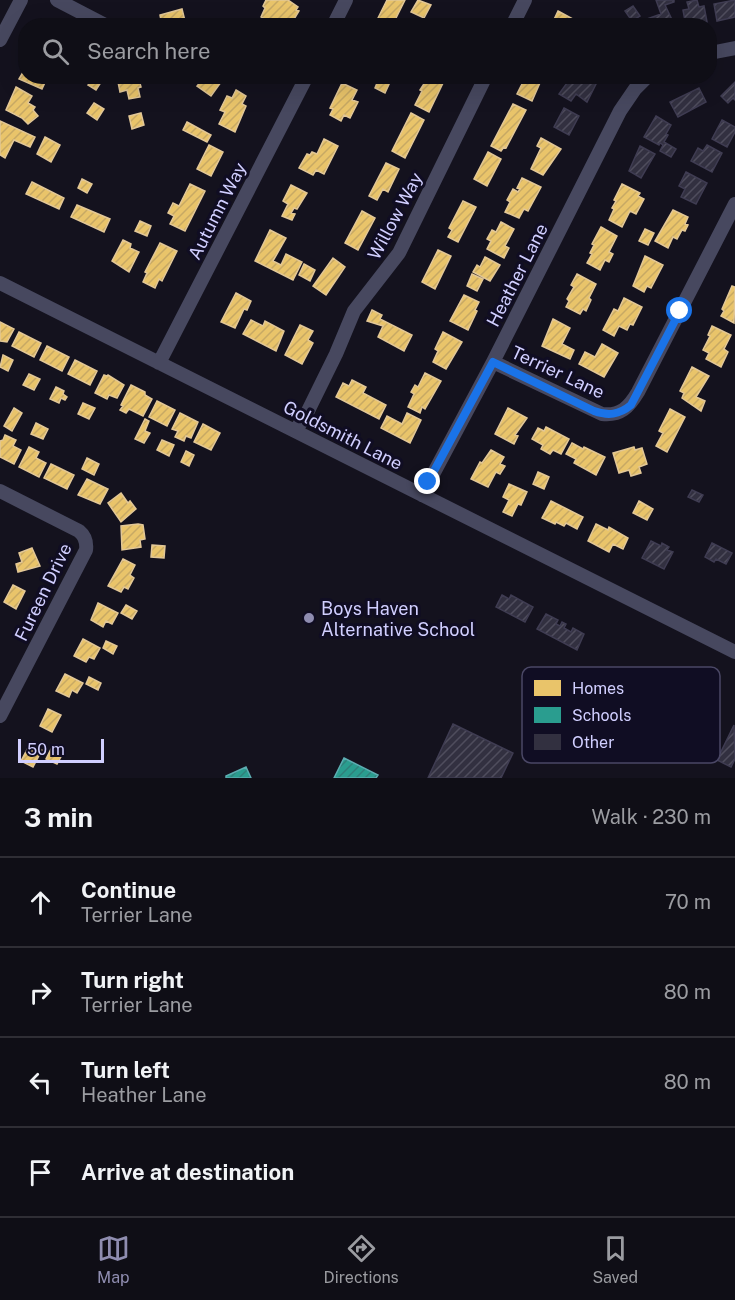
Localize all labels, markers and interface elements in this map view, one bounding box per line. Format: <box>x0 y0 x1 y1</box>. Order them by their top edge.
search box <box>18 18 717 84</box>
icon: search <box>39 35 72 68</box>
text: Search here <box>87 38 211 64</box>
street label: Autumn Way <box>184 159 251 263</box>
street label: Willow Way <box>363 169 427 263</box>
street label: Heather Lane <box>482 220 552 330</box>
route start <box>666 297 692 323</box>
street label: Terrier Lane <box>508 341 608 403</box>
street label: Goldsmith Lane <box>280 396 406 474</box>
route end <box>414 468 440 494</box>
street label: Fureen Drive <box>10 540 76 644</box>
place label: Boys Haven Alternative School <box>321 598 475 640</box>
marker: Boys Haven Alternative School <box>302 611 316 625</box>
legend <box>522 667 720 763</box>
text: Homes <box>572 679 624 698</box>
text: Schools <box>572 706 631 725</box>
text: Other <box>572 733 614 752</box>
scale bar <box>18 736 104 764</box>
text: 50 m <box>27 740 65 759</box>
text: 3 min <box>24 802 93 833</box>
text: Walk · 230 m <box>592 805 711 829</box>
text: Continue <box>81 877 176 903</box>
icon: ahead <box>24 886 57 919</box>
text: 70 m <box>665 890 711 914</box>
text: Terrier Lane <box>81 903 193 927</box>
text: Turn right <box>81 967 184 993</box>
icon: right <box>24 976 57 1009</box>
text: 80 m <box>664 980 711 1004</box>
text: Terrier Lane <box>81 993 193 1017</box>
text: Turn left <box>81 1057 170 1083</box>
icon: left <box>24 1066 57 1099</box>
text: 80 m <box>664 1070 711 1094</box>
text: Heather Lane <box>81 1083 206 1107</box>
icon: arrive <box>24 1156 57 1189</box>
text: Arrive at destination <box>81 1159 294 1185</box>
tab: Map <box>97 1232 130 1287</box>
tab: Directions <box>324 1232 399 1287</box>
tab: Saved <box>592 1232 638 1287</box>

